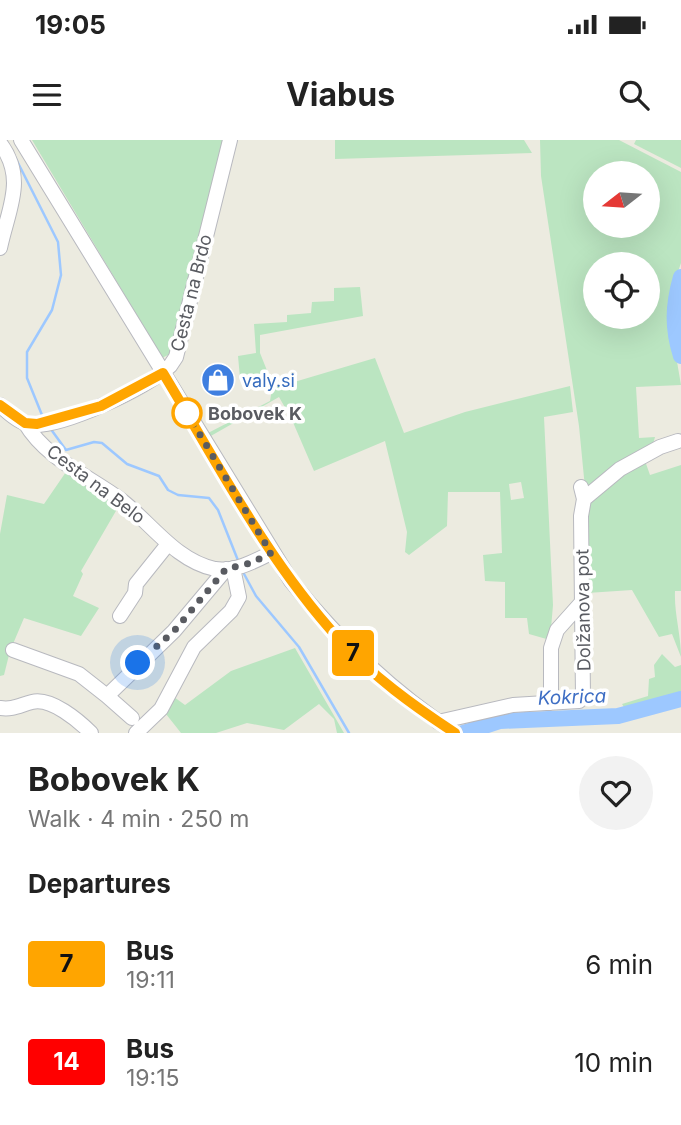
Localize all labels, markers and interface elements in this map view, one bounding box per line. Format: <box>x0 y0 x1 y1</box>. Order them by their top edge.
text: 19:05 <box>35 9 106 40</box>
text: Viabus <box>286 75 395 114</box>
icon: menu <box>28 76 66 114</box>
icon: search <box>615 76 653 114</box>
north arrow <box>583 161 660 238</box>
map controls <box>583 161 660 329</box>
street label: Cesta na Brdo <box>166 232 216 354</box>
button: locate <box>583 252 660 329</box>
shop icon: valy.si <box>199 361 237 399</box>
place label: valy.si <box>242 370 295 391</box>
marker: Bobovek K <box>172 398 202 428</box>
place label: Bobovek K <box>208 403 302 424</box>
street label: Cesta na Belo <box>43 440 149 528</box>
street label: Dolžanova pot <box>571 549 595 671</box>
line badge: 7 <box>330 630 376 676</box>
text: 7 <box>346 638 360 667</box>
your location <box>120 645 155 680</box>
water label: Kokrica <box>537 684 607 710</box>
button: heart <box>579 756 653 830</box>
text: Bobovek K <box>28 759 200 799</box>
text: Walk · 4 min · 250 m <box>28 805 250 833</box>
text: Departures <box>28 868 171 899</box>
text: Bus <box>126 935 174 966</box>
text: 7 <box>60 949 73 978</box>
text: 6 min <box>585 949 653 980</box>
text: 19:11 <box>126 966 175 994</box>
text: Bus <box>126 1033 174 1064</box>
text: 14 <box>53 1047 80 1076</box>
text: 10 min <box>574 1047 653 1078</box>
text: 19:15 <box>126 1064 180 1092</box>

